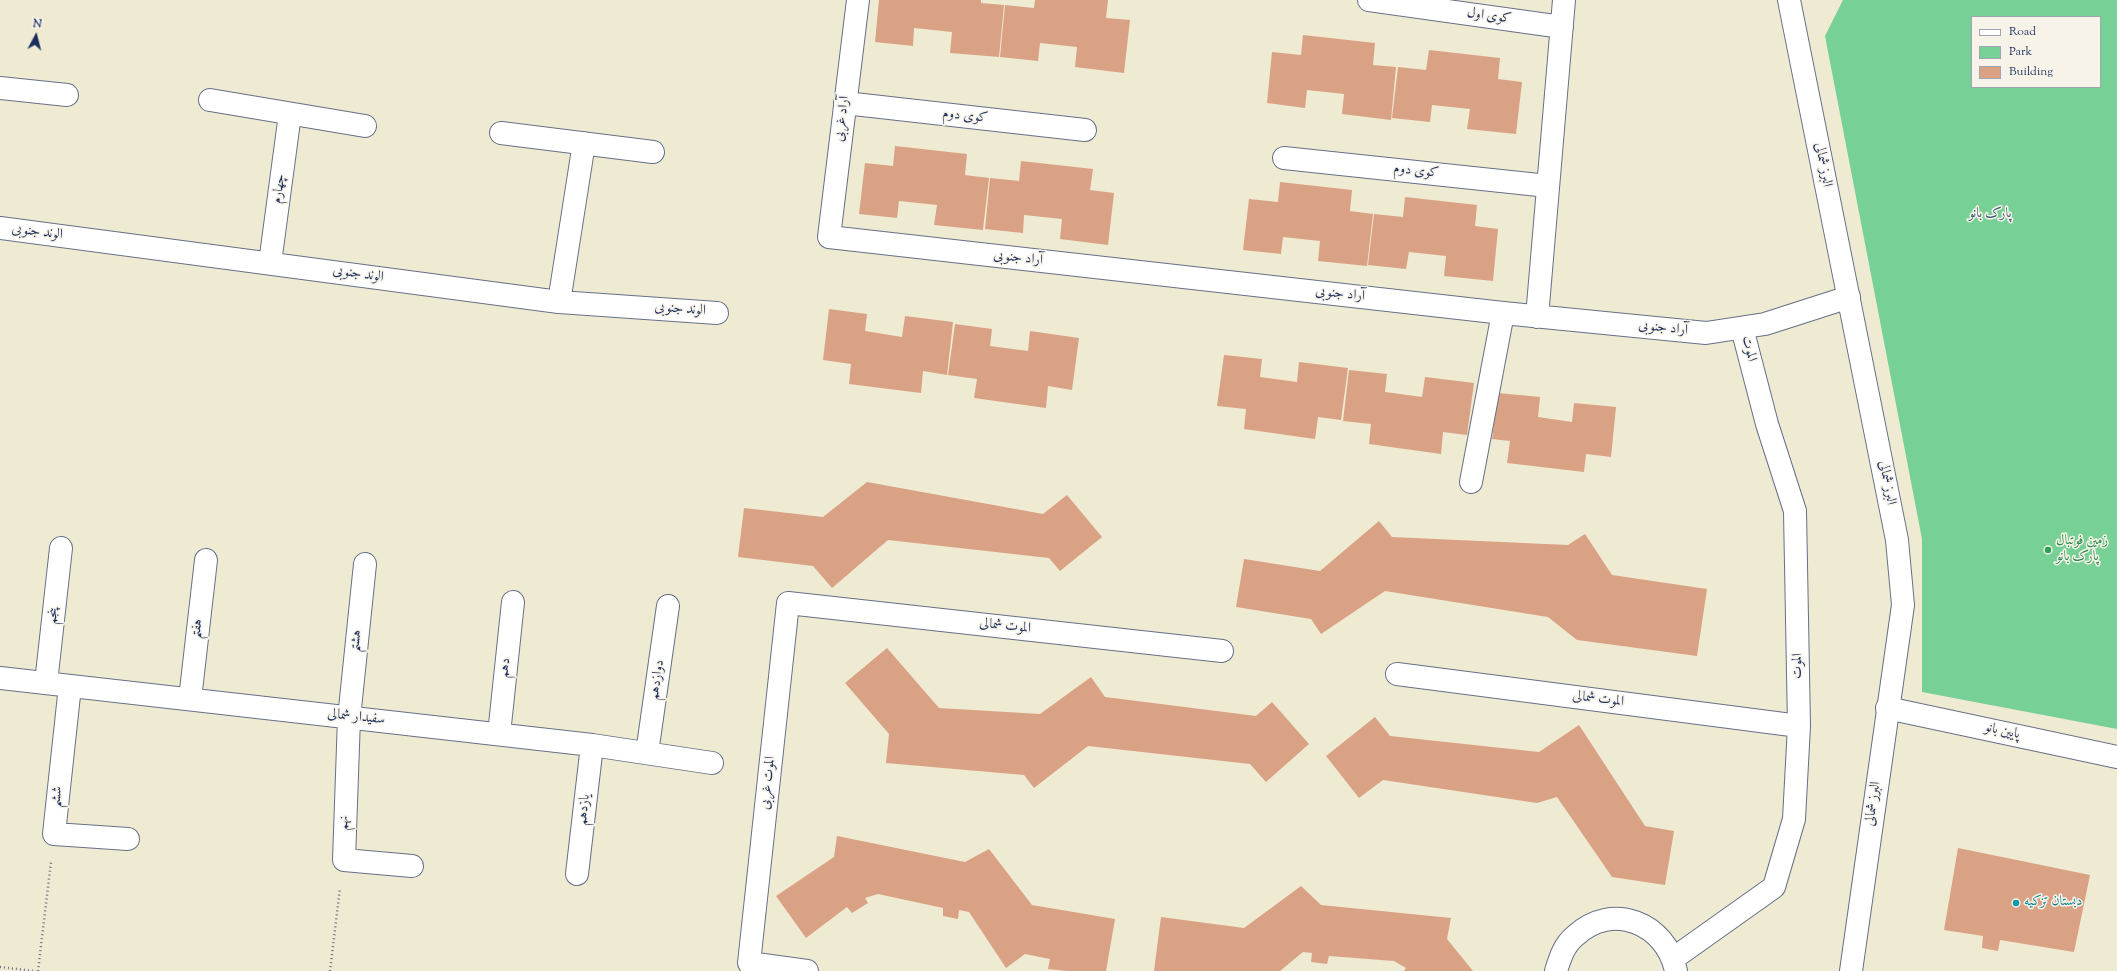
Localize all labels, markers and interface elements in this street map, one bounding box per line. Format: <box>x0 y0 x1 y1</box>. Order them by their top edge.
street label: کوی اول <box>1466 6 1512 28</box>
north arrow <box>16 16 56 56</box>
text: N <box>32 16 43 33</box>
legend <box>1971 16 2101 88</box>
text: Road <box>2009 23 2036 41</box>
text: Park <box>2009 43 2032 61</box>
text: Building <box>2009 63 2053 81</box>
street label: آراد غربی <box>832 95 854 143</box>
street label: کوی دوم <box>941 106 989 128</box>
street label: البرز شمالی <box>1809 141 1835 189</box>
street label: کوی دوم <box>1392 161 1440 183</box>
street label: چهارم <box>270 173 290 205</box>
park label: پارک بانو <box>1969 207 2011 223</box>
street label: الوند جنوبی <box>11 222 63 244</box>
street label: آراد جنوبی <box>992 248 1044 270</box>
street label: الوند جنوبی <box>331 263 385 287</box>
street label: آراد جنوبی <box>1314 284 1366 306</box>
street label: الوند جنوبی <box>654 300 706 320</box>
street label: آراد جنوبی <box>1637 318 1689 340</box>
street label: الموت <box>1737 334 1759 364</box>
street label: البرز شمالی <box>1873 459 1899 507</box>
place label: زمین فوتبال پارک بانو <box>2056 534 2108 566</box>
marker: زمین فوتبال پارک بانو <box>2043 545 2053 555</box>
street label: پنجم <box>45 607 63 625</box>
street label: الموت شمالی <box>978 616 1032 638</box>
street label: هفتم <box>189 618 207 640</box>
street label: هشتم <box>347 629 367 653</box>
street label: الموت <box>1791 653 1807 679</box>
street label: دهم <box>497 657 515 679</box>
street label: دوازدهم <box>647 659 669 701</box>
street label: الموت شمالی <box>1571 689 1625 711</box>
street label: سفیدار شمالی <box>326 707 386 729</box>
street label: پایین بانو <box>1983 720 2021 744</box>
street label: الموت غربی <box>758 755 780 811</box>
street label: البرز شمالی <box>1863 781 1885 827</box>
street label: ششم <box>49 786 67 808</box>
street label: یازدهم <box>575 794 595 826</box>
street label: نهم <box>336 815 354 831</box>
place label: دبستان تزکیه <box>2024 895 2082 911</box>
marker: دبستان تزکیه <box>2011 898 2021 908</box>

